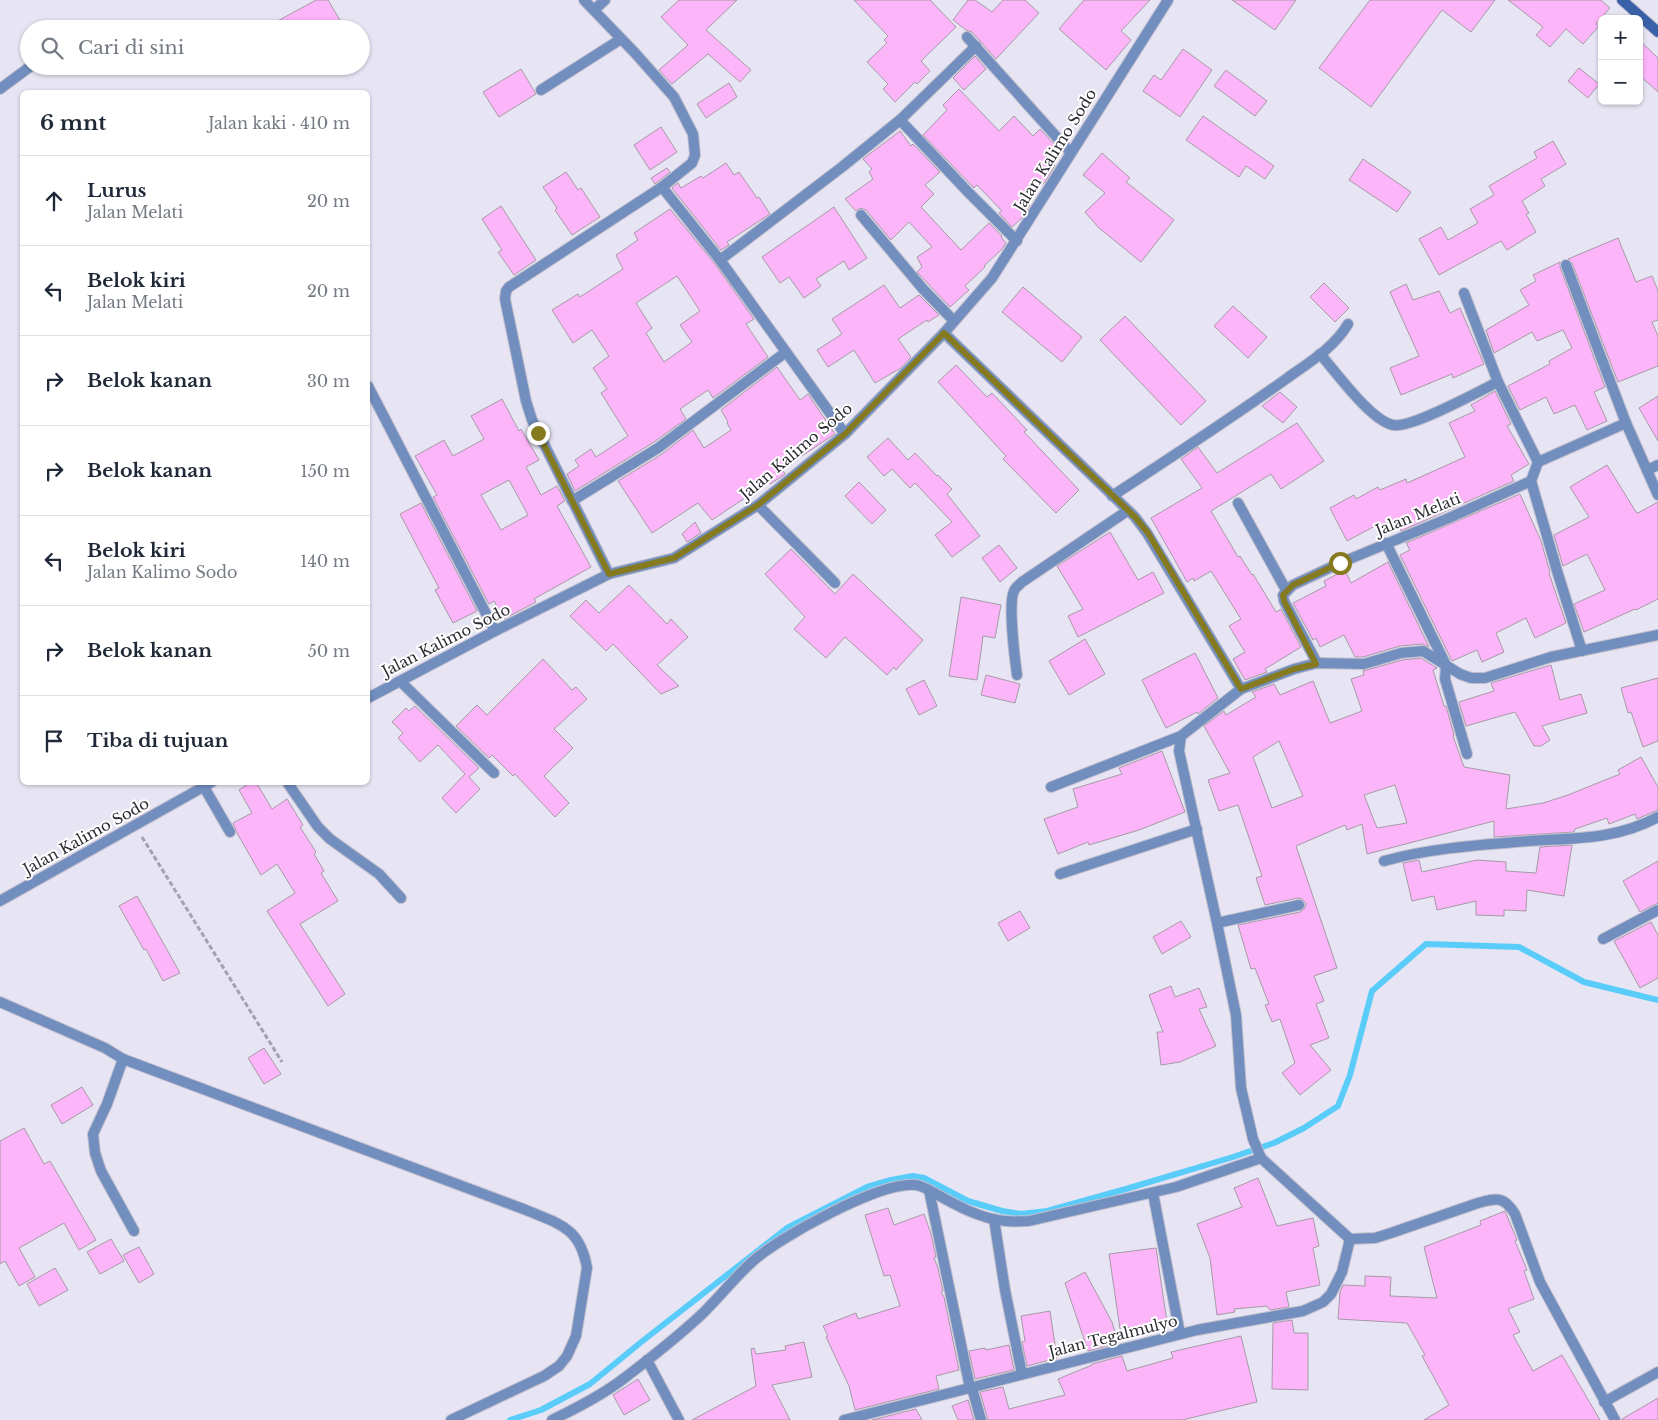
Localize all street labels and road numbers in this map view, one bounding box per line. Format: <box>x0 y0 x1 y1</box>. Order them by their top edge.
street label: Jalan Kalimo Sodo <box>1008 85 1101 217</box>
street label: Jalan Kalimo Sodo <box>734 398 856 505</box>
street label: Jalan Melati <box>1371 488 1463 540</box>
street label: Jalan Kalimo Sodo <box>377 599 513 681</box>
street label: Jalan Kalimo Sodo <box>18 793 153 879</box>
street label: Jalan Tegalmulyo <box>1045 1311 1180 1362</box>

